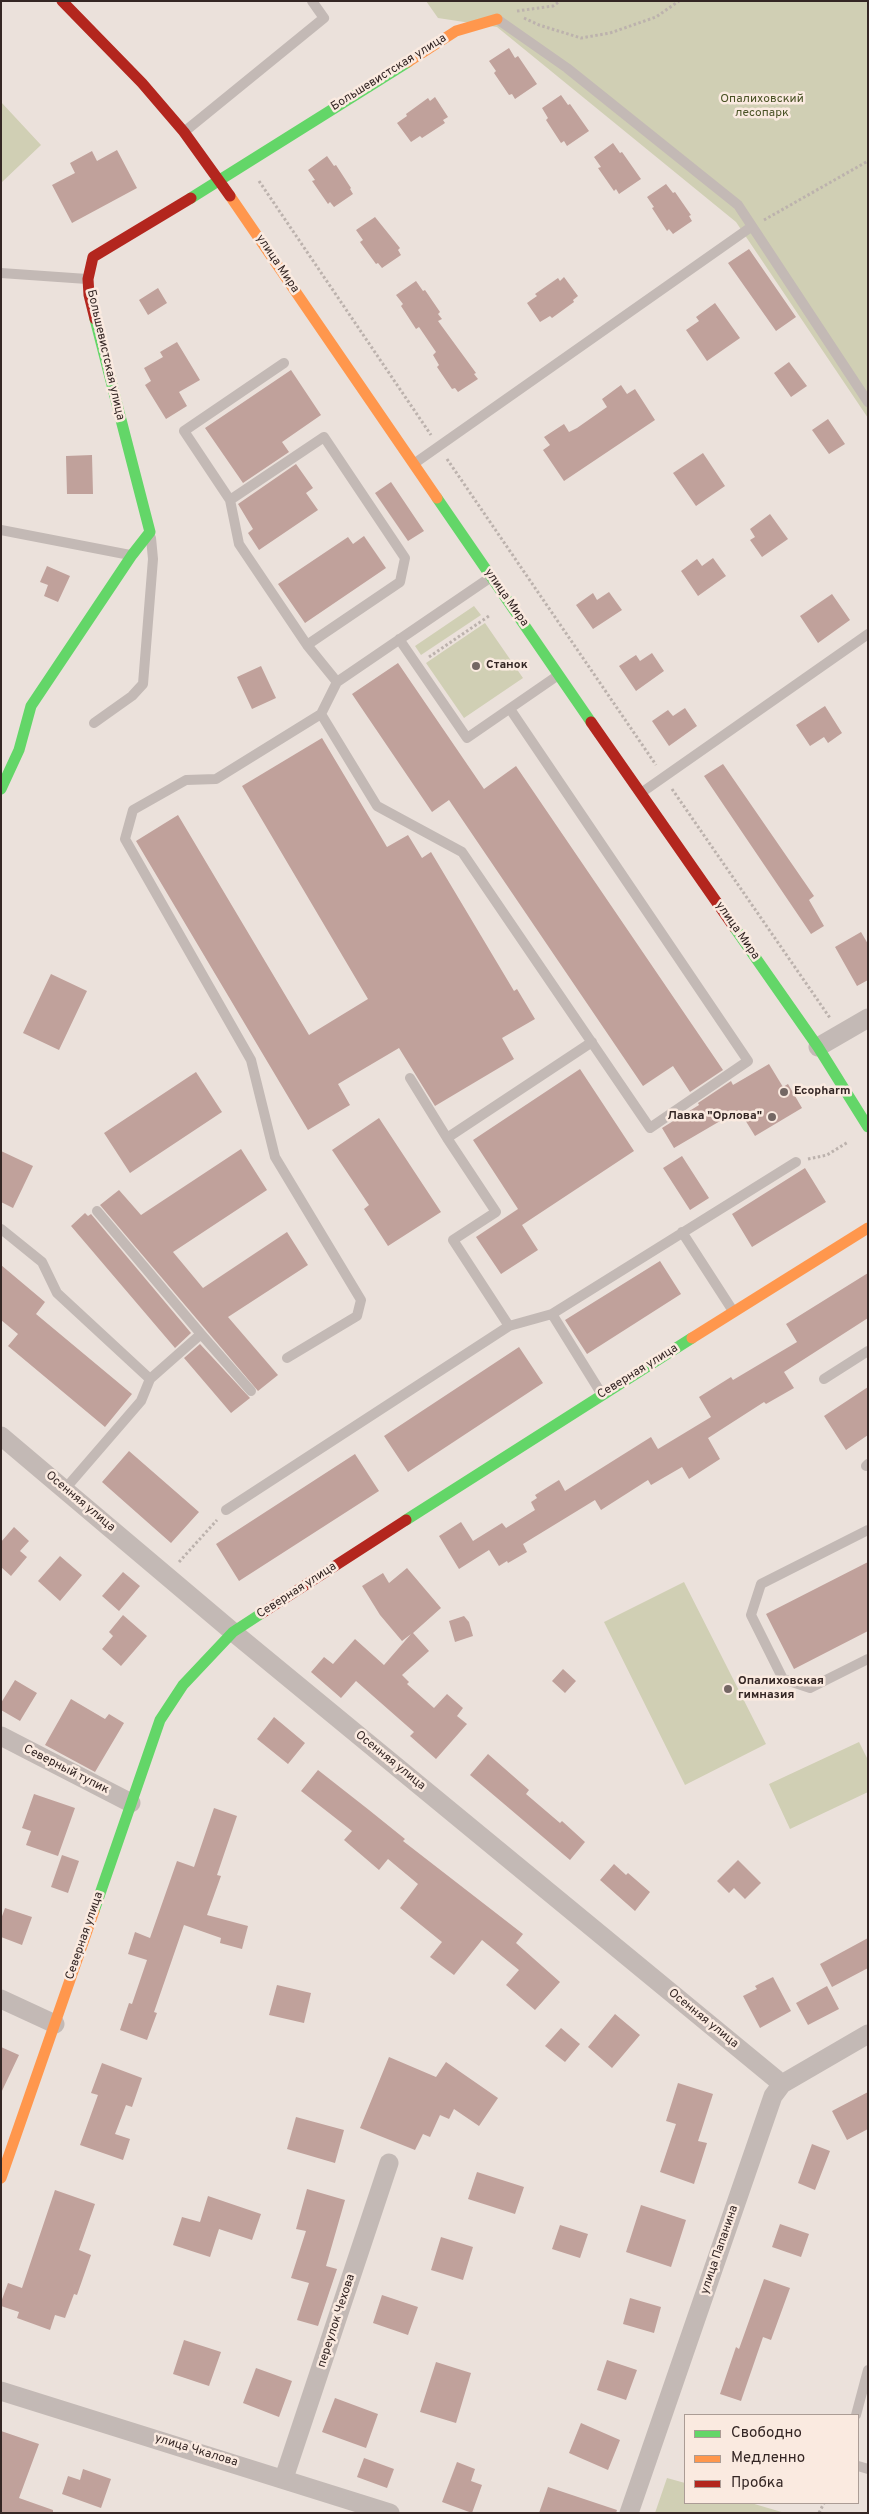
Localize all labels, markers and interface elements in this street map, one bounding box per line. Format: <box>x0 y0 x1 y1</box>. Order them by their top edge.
street label: Большевистская улица <box>329 32 449 114</box>
park label: Опалиховский лесопарк <box>720 93 804 121</box>
street label: улица Мира <box>252 232 302 296</box>
street label: Большевистская улица <box>83 288 127 422</box>
street label: улица Мира <box>481 566 531 630</box>
place label: Станок <box>486 659 528 673</box>
marker: Станок <box>470 660 482 672</box>
street label: улица Мира <box>712 899 762 963</box>
place label: Ecopharm <box>794 1085 850 1099</box>
marker: Ecopharm <box>778 1086 790 1098</box>
place label: Лавка "Орлова" <box>667 1110 762 1124</box>
marker: Лавка "Орлова" <box>766 1111 778 1123</box>
street label: Северная улица <box>595 1342 681 1402</box>
street label: Осенняя улица <box>42 1469 118 1535</box>
street label: Северная улица <box>254 1560 340 1622</box>
place label: Опалиховская гимназия <box>738 1675 824 1703</box>
marker: Опалиховская гимназия <box>722 1683 734 1695</box>
street label: Осенняя улица <box>352 1728 428 1794</box>
street label: Северный тупик <box>21 1742 111 1798</box>
street label: Северная улица <box>63 1890 107 1982</box>
street label: Осенняя улица <box>665 1986 741 2052</box>
street label: улица Папанина <box>698 2204 742 2296</box>
street label: переулок Чехова <box>315 2272 359 2370</box>
legend <box>684 2414 859 2504</box>
text: Свободно <box>731 2424 802 2443</box>
street label: улица Чкалова <box>153 2432 239 2470</box>
text: Медленно <box>731 2449 805 2468</box>
text: Пробка <box>731 2474 783 2493</box>

